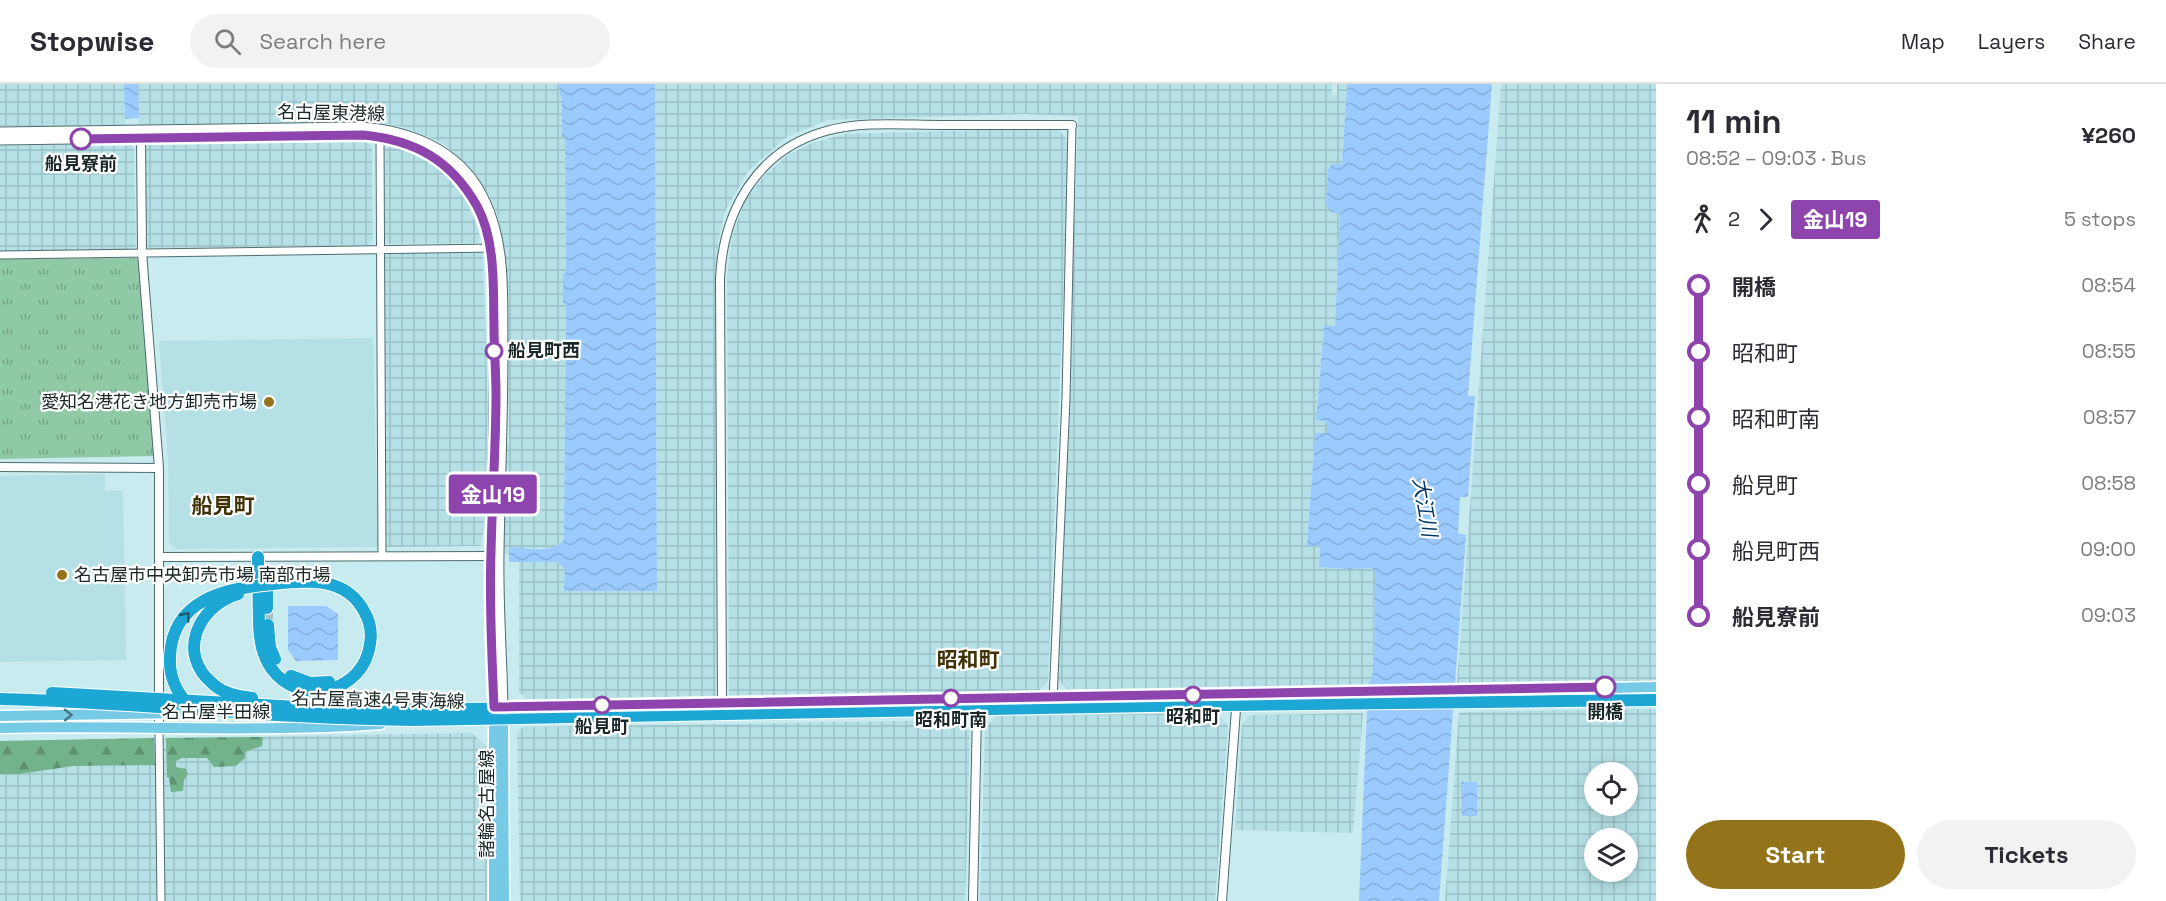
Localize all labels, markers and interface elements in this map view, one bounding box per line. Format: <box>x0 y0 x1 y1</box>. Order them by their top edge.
search box <box>190 14 610 68</box>
text: Stopwise <box>30 23 154 59</box>
icon: search <box>211 25 244 58</box>
text: Search here <box>259 27 386 55</box>
text: Map <box>1901 28 1945 55</box>
text: Layers <box>1978 28 2045 55</box>
text: Share <box>2078 28 2136 55</box>
street label: 名古屋東港線 <box>277 100 385 125</box>
text: 11 min <box>1686 101 1782 143</box>
text: ¥260 <box>2081 121 2136 149</box>
marker: 船見寮前 <box>70 128 92 150</box>
text: 08:52 – 09:03 · Bus <box>1686 145 1867 171</box>
place label: 船見寮前 <box>45 152 117 175</box>
icon: walk <box>1686 203 1719 236</box>
icon: forward <box>1749 203 1782 236</box>
text: 2 <box>1728 206 1740 232</box>
text: 金山19 <box>1803 206 1868 233</box>
text: 5 stops <box>2064 206 2136 232</box>
text: 08:54 <box>2081 272 2136 298</box>
text: 開橋 <box>1732 273 1776 301</box>
text: 08:55 <box>2082 338 2136 364</box>
place label: 船見町西 <box>508 339 580 362</box>
text: 昭和町 <box>1732 339 1798 367</box>
marker: 船見町西 <box>485 342 503 360</box>
place label: 愛知名港花き地方卸売市場 <box>41 390 257 413</box>
marker: 愛知名港花き地方卸売市場 <box>262 395 276 409</box>
text: 08:57 <box>2083 404 2136 430</box>
text: 昭和町南 <box>1732 405 1820 433</box>
text: 08:58 <box>2081 470 2136 496</box>
text: 船見町 <box>1732 471 1798 499</box>
line badge: 金山19 <box>451 474 535 514</box>
water label: 大江川 <box>1407 475 1443 541</box>
text: 金山19 <box>461 481 525 508</box>
district label: 船見町 <box>192 492 255 519</box>
text: 09:00 <box>2080 536 2136 562</box>
text: 船見町西 <box>1732 537 1820 565</box>
place label: 名古屋市中央卸売市場 南部市場 <box>74 563 331 586</box>
marker: 名古屋市中央卸売市場 南部市場 <box>55 568 69 582</box>
text: 09:03 <box>2081 602 2136 628</box>
text: 船見寮前 <box>1732 603 1820 631</box>
one-way arrow <box>179 612 190 623</box>
district label: 昭和町 <box>937 646 1000 673</box>
marker: 開橋 <box>1594 676 1616 698</box>
street label: 名古屋高速4号東海線 <box>291 686 465 713</box>
marker: 昭和町 <box>1184 686 1202 704</box>
marker: 昭和町南 <box>942 689 960 707</box>
marker: 船見町 <box>593 696 611 714</box>
street label: 名古屋半田線 <box>162 700 270 723</box>
place label: 開橋 <box>1587 700 1623 723</box>
place label: 昭和町 <box>1166 705 1220 728</box>
place label: 昭和町南 <box>915 708 987 731</box>
one-way arrow <box>64 709 73 721</box>
place label: 船見町 <box>575 715 629 738</box>
street label: 諸輪名古屋線 <box>475 750 498 858</box>
map controls <box>1584 762 1638 882</box>
button: locate <box>1584 762 1638 816</box>
button: Start <box>1686 820 1905 889</box>
button: Tickets <box>1917 820 2136 889</box>
button: layers <box>1584 828 1638 882</box>

